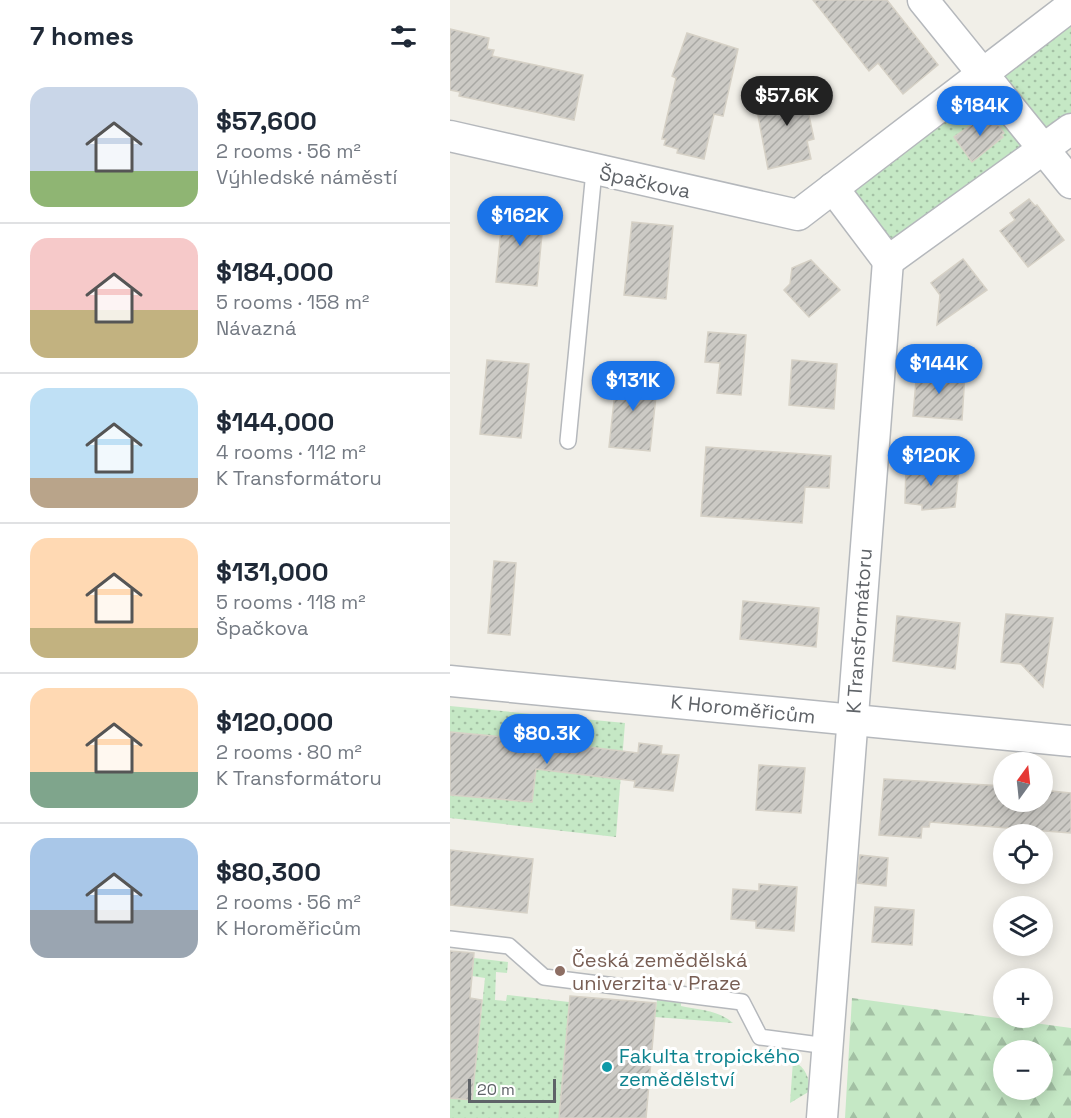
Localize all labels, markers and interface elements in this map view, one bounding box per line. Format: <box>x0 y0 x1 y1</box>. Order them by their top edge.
text: 7 homes <box>30 19 134 53</box>
icon: filters <box>387 20 420 53</box>
pin: $57.6K <box>738 76 836 127</box>
text: $57.6K <box>755 82 819 108</box>
pin: $184K <box>938 86 1022 137</box>
text: $184K <box>951 92 1009 118</box>
text: $57,600 <box>216 104 317 138</box>
icon: home <box>78 111 150 183</box>
text: 2 rooms · 56 m² <box>216 138 361 164</box>
street label: Špačkova <box>597 160 693 204</box>
text: Výhledské náměstí <box>216 164 397 190</box>
pin: $162K <box>478 196 562 247</box>
text: $162K <box>491 202 549 228</box>
text: $184,000 <box>216 255 334 289</box>
icon: home <box>78 262 150 334</box>
text: 5 rooms · 158 m² <box>216 289 369 315</box>
text: Návazná <box>216 315 296 341</box>
pin: $144K <box>897 344 981 395</box>
text: $144K <box>909 350 969 376</box>
pin: $131K <box>591 361 675 412</box>
text: $131K <box>606 367 660 393</box>
text: $144,000 <box>216 405 334 439</box>
icon: home <box>78 412 150 484</box>
pin: $120K <box>889 436 973 487</box>
text: 4 rooms · 112 m² <box>216 439 366 465</box>
text: $120K <box>902 442 960 468</box>
text: K Transformátoru <box>216 465 382 491</box>
street label: K Transformátoru <box>840 547 878 715</box>
text: $131,000 <box>216 555 328 589</box>
icon: home <box>78 562 150 634</box>
text: 5 rooms · 118 m² <box>216 589 366 615</box>
text: Špačkova <box>216 615 308 641</box>
street label: K Horoměřicům <box>669 688 817 730</box>
text: $120,000 <box>216 705 333 739</box>
icon: home <box>78 712 150 784</box>
pin: $80.3K <box>498 714 596 765</box>
text: $80.3K <box>513 720 581 746</box>
text: 2 rooms · 80 m² <box>216 739 362 765</box>
north arrow <box>993 752 1053 812</box>
map controls <box>993 752 1053 1100</box>
text: K Transformátoru <box>216 765 382 791</box>
button: locate <box>993 824 1053 884</box>
text: $80,300 <box>216 855 321 889</box>
icon: home <box>78 862 150 934</box>
text: 2 rooms · 56 m² <box>216 889 361 915</box>
button: layers <box>993 896 1053 956</box>
text: K Horoměřicům <box>216 915 361 941</box>
place label: Česká zemědělská univerzita v Praze <box>572 947 748 996</box>
marker: Česká zemědělská univerzita v Praze <box>553 964 567 978</box>
button: + <box>993 968 1053 1028</box>
button: − <box>993 1040 1053 1100</box>
place label: Fakulta tropického zemědělství <box>619 1043 800 1092</box>
marker: Fakulta tropického zemědělství <box>600 1060 614 1074</box>
scale bar <box>468 1076 556 1104</box>
text: 20 m <box>477 1079 515 1100</box>

